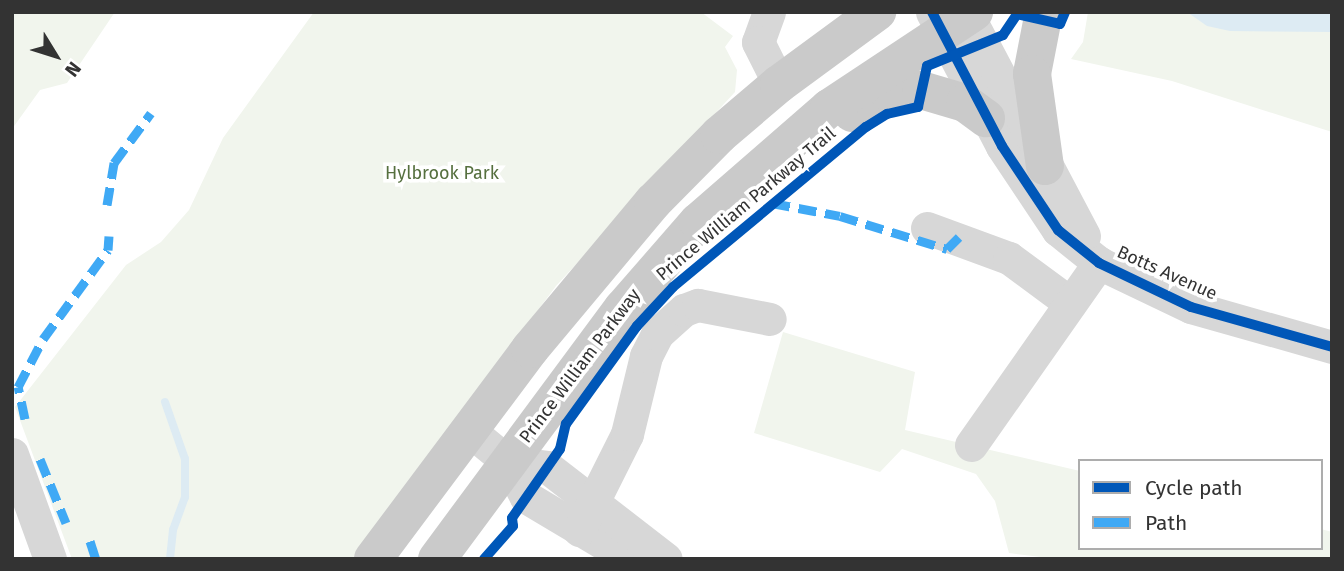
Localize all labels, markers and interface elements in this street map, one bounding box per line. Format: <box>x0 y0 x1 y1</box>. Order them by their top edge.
north arrow <box>21 21 91 91</box>
text: N <box>60 57 86 81</box>
street label: Prince William Parkway Trail <box>652 123 840 285</box>
park label: Hylbrook Park <box>385 162 499 184</box>
street label: Botts Avenue <box>1114 241 1220 305</box>
street label: Prince William Parkway <box>515 285 645 447</box>
legend <box>1078 459 1323 550</box>
text: Cycle path <box>1145 475 1243 501</box>
text: Path <box>1145 510 1187 536</box>

